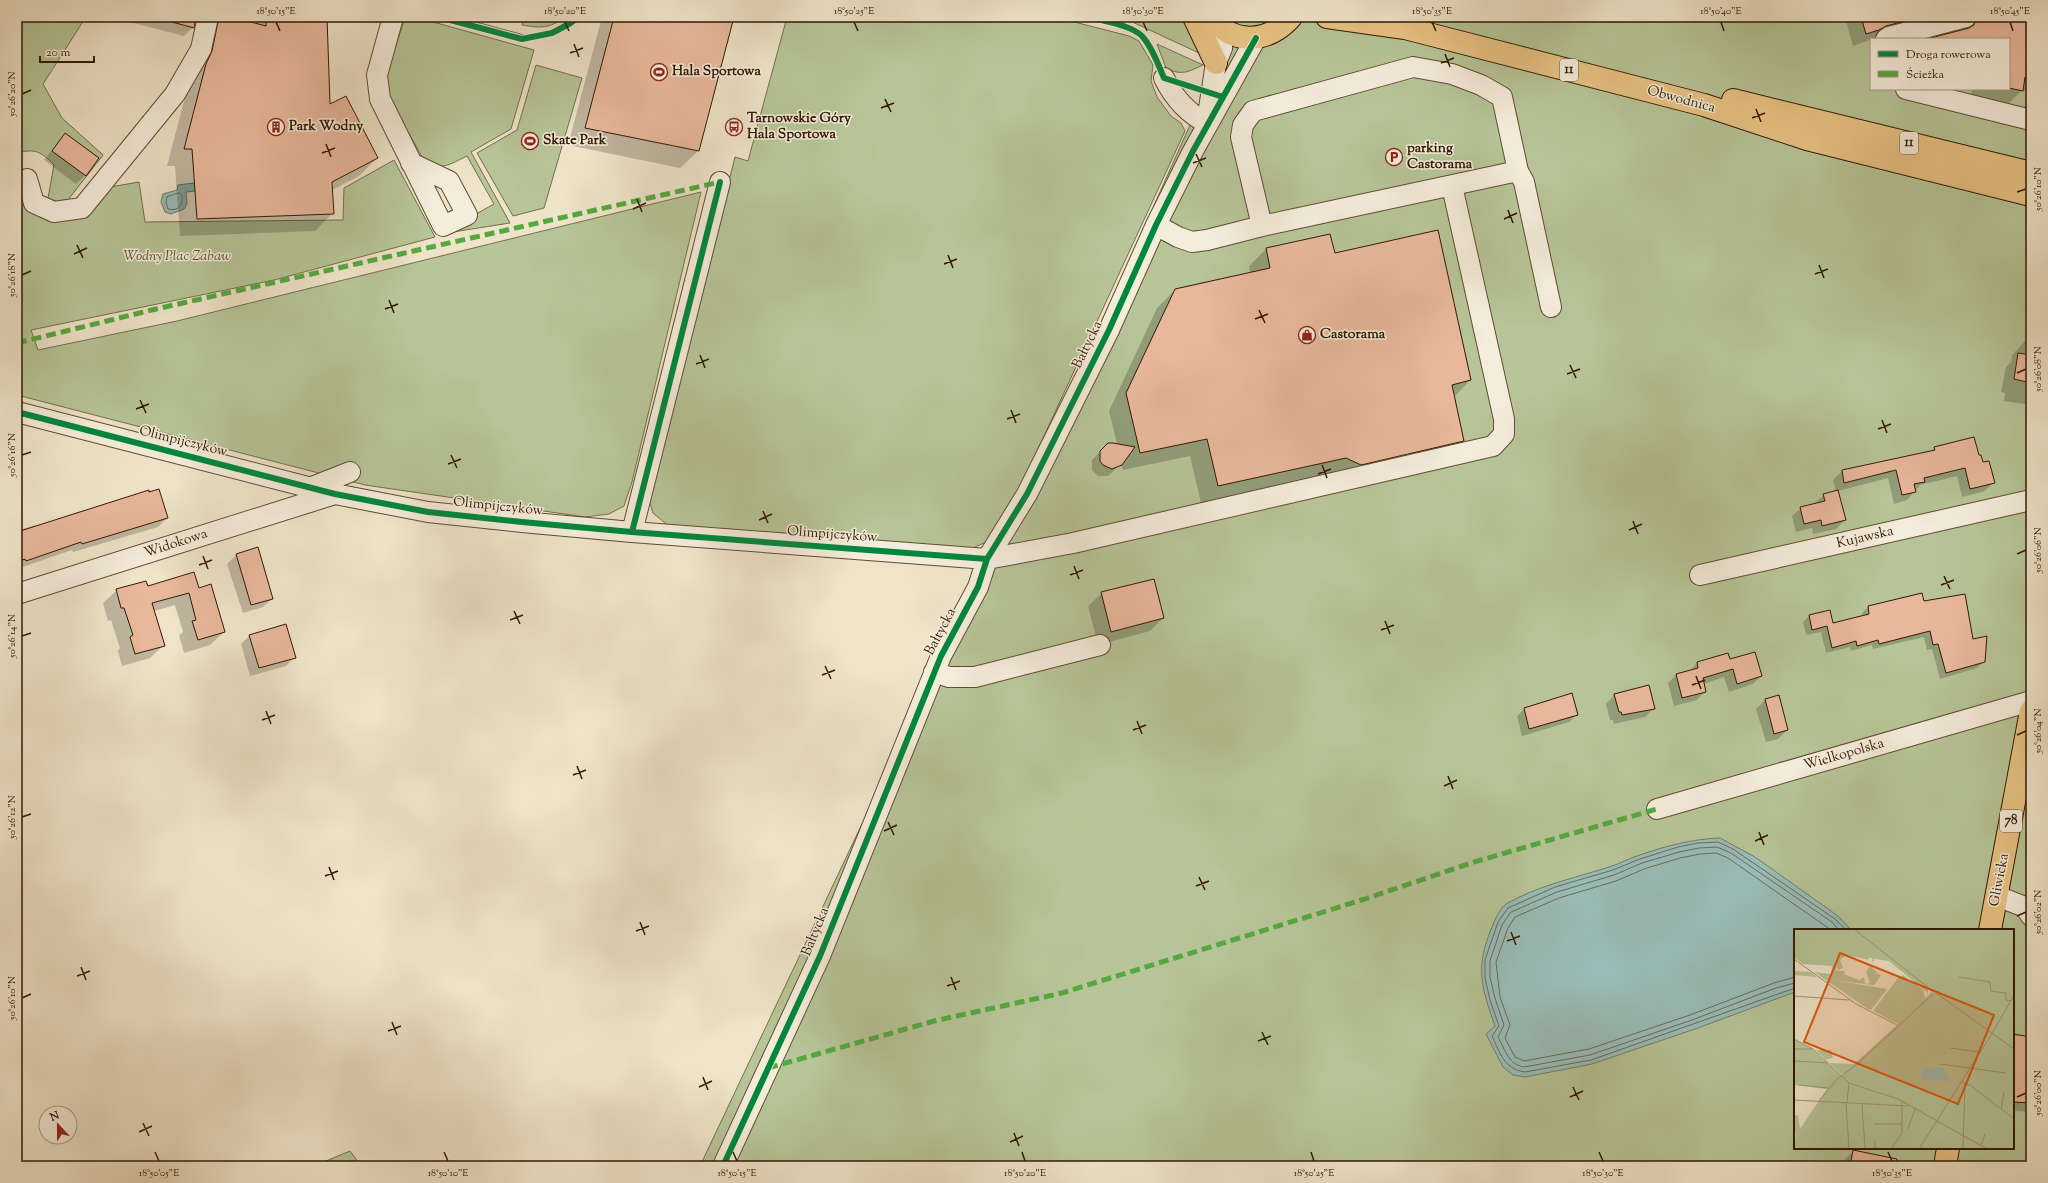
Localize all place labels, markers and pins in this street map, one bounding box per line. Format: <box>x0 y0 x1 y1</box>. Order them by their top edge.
sports icon: Hala Sportowa <box>649 62 669 82</box>
place label: Hala Sportowa <box>672 62 761 82</box>
place label: Tarnowskie Góry Hala Sportowa <box>747 109 851 145</box>
building icon: Park Wodny <box>266 117 286 137</box>
place label: Park Wodny <box>289 117 363 137</box>
bus stop icon: Tarnowskie Góry Hala Sportowa <box>724 117 744 137</box>
sports icon: Skate Park <box>520 131 540 151</box>
place label: Skate Park <box>543 131 607 151</box>
place label: parking Castorama <box>1407 139 1473 175</box>
parking icon: parking Castorama <box>1384 147 1404 167</box>
shop icon: Castorama <box>1297 325 1317 345</box>
place label: Castorama <box>1320 325 1386 345</box>

